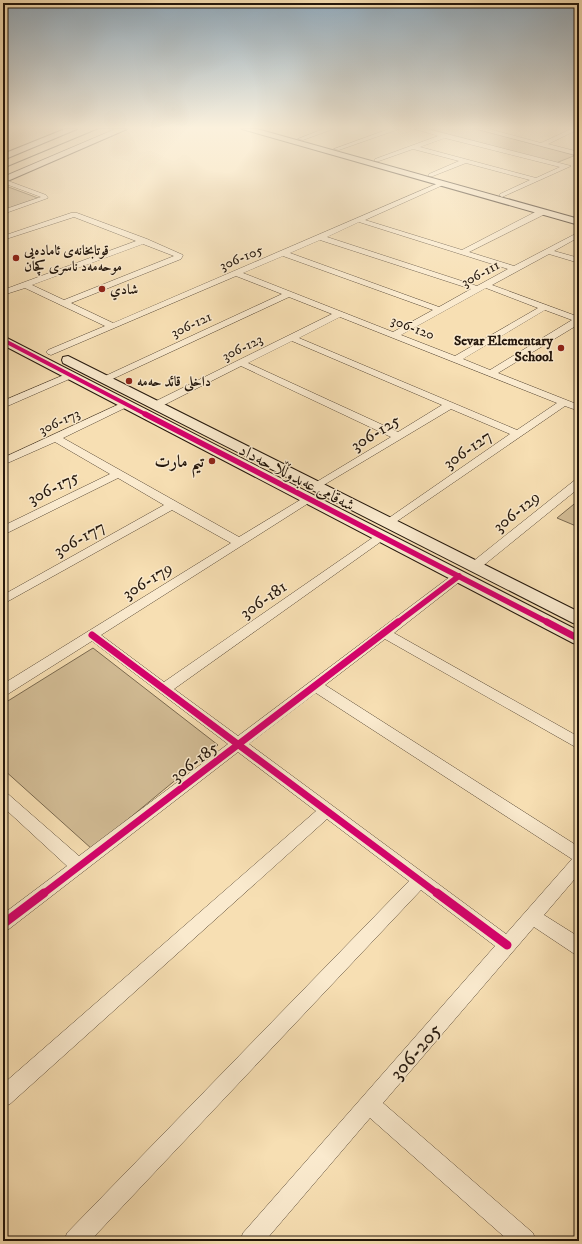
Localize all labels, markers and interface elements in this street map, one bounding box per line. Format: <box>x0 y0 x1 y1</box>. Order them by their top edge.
street label: 306-105 <box>217 241 266 275</box>
place label: قوتابخانەی ئامادەیی موحەمەد ناسری کچان <box>23 242 122 276</box>
marker: قوتابخانەی ئامادەیی موحەمەد ناسری کچان <box>11 253 21 263</box>
street label: 306-111 <box>458 256 503 292</box>
place label: شادي <box>110 281 138 301</box>
marker: شادي <box>97 284 107 294</box>
street label: 306-121 <box>168 308 215 342</box>
street label: 306-120 <box>388 311 437 344</box>
street label: 306-123 <box>219 330 266 365</box>
place label: Sevar Elementary School <box>454 332 554 366</box>
marker: Sevar Elementary School <box>556 343 566 353</box>
place label: داخلی قائد حەمە <box>137 373 211 392</box>
marker: داخلی قائد حەمە <box>124 376 134 386</box>
street label: 306-173 <box>36 405 83 439</box>
street label: 306-125 <box>347 409 405 457</box>
street label: 306-127 <box>439 425 496 474</box>
street label: شەقامی عەبدوڵڵا حەداد <box>235 439 358 517</box>
place label: تيم مارت <box>155 451 205 478</box>
marker: تيم مارت <box>207 456 217 466</box>
street label: 306-175 <box>24 465 83 510</box>
street label: 306-129 <box>489 486 545 537</box>
street label: 306-177 <box>50 516 109 562</box>
street label: 306-179 <box>118 557 177 605</box>
street label: 306-181 <box>236 576 291 624</box>
street label: 306-185 <box>166 736 223 787</box>
street label: 306-205 <box>385 1018 448 1086</box>

